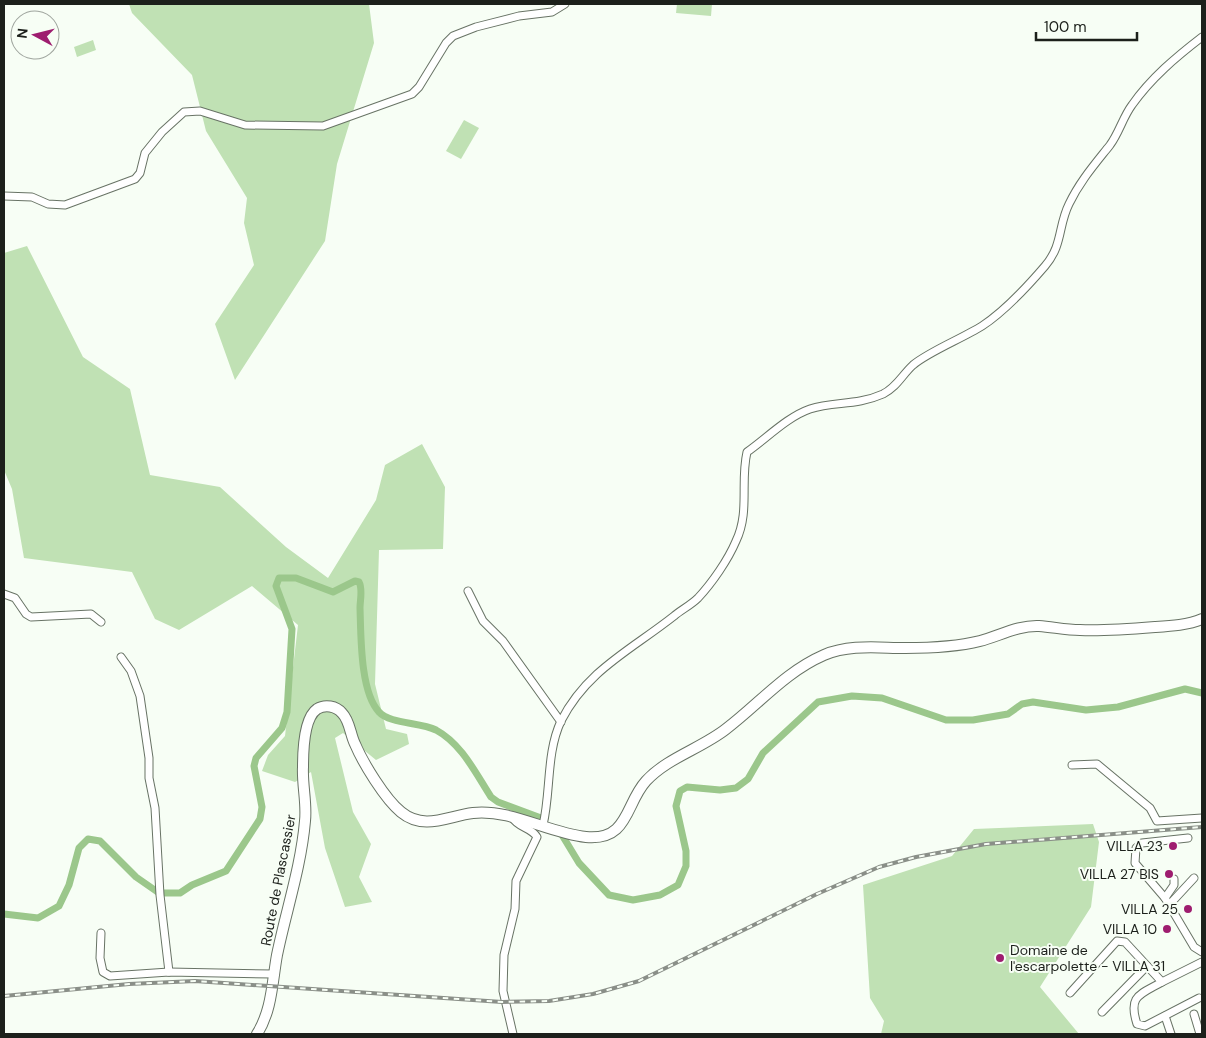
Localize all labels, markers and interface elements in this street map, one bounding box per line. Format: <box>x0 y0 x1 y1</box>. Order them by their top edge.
north arrow <box>10 10 60 60</box>
scale bar <box>1036 10 1137 42</box>
text: 100 m <box>1044 17 1087 37</box>
text: N <box>13 27 32 40</box>
street label: Route de Plascassier <box>256 813 300 947</box>
place label: VILLA 23 <box>1106 837 1163 855</box>
marker: VILLA 23 <box>1167 840 1179 852</box>
place label: VILLA 27 BIS <box>1080 865 1159 883</box>
marker: VILLA 27 BIS <box>1163 868 1175 880</box>
place label: VILLA 25 <box>1121 900 1178 918</box>
marker: VILLA 25 <box>1182 903 1194 915</box>
place label: VILLA 10 <box>1103 920 1157 938</box>
marker: VILLA 10 <box>1161 923 1173 935</box>
place label: Domaine de l'escarpolette - VILLA 31 <box>1010 941 1165 975</box>
marker: Domaine de l'escarpolette - VILLA 31 <box>994 952 1006 964</box>

